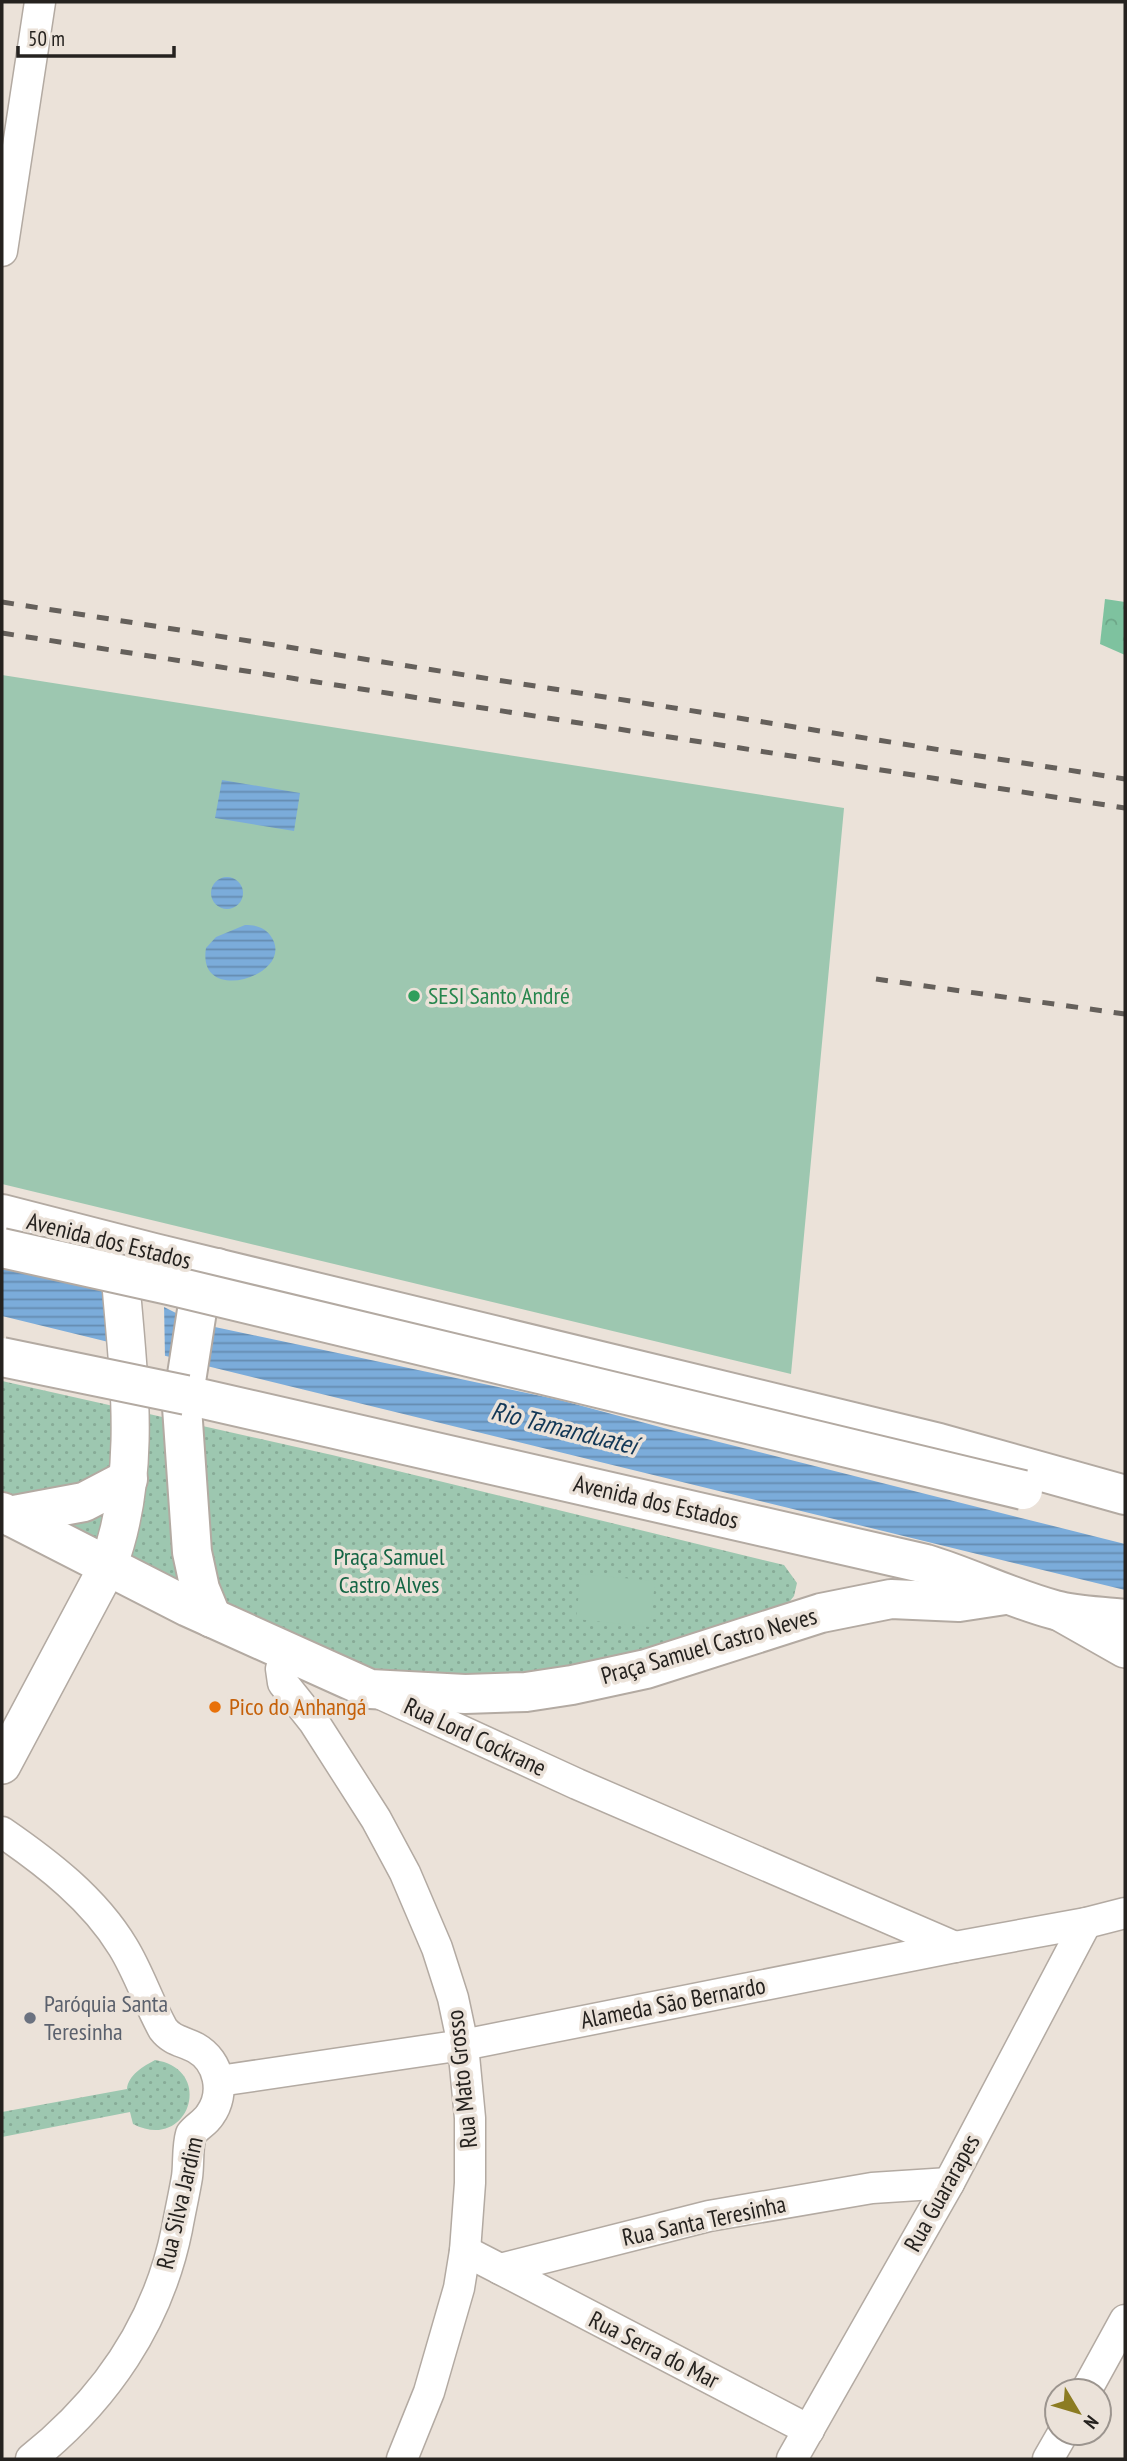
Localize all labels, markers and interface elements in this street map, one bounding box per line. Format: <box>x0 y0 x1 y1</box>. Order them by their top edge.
scale bar <box>18 14 173 58</box>
text: 50 m <box>28 25 65 52</box>
place label: SESI Santo André <box>428 980 570 1011</box>
marker: SESI Santo André <box>406 988 422 1004</box>
street label: Avenida dos Estados <box>24 1205 194 1276</box>
water label: Rio Tamanduateí <box>488 1393 645 1463</box>
street label: Avenida dos Estados <box>571 1468 741 1536</box>
park label: Praça Samuel Castro Alves <box>334 1541 445 1600</box>
street label: Praça Samuel Castro Neves <box>597 1600 820 1691</box>
street label: Rua Lord Cockrane <box>399 1690 551 1783</box>
place label: Pico do Anhangá <box>229 1691 366 1722</box>
marker: Pico do Anhangá <box>207 1699 223 1715</box>
street label: Alameda São Bernardo <box>578 1969 768 2036</box>
place label: Paróquia Santa Teresinha <box>44 1988 168 2047</box>
street label: Rua Mato Grosso <box>439 2008 484 2150</box>
marker: Paróquia Santa Teresinha <box>22 2010 38 2026</box>
street label: Rua Guararapes <box>897 2129 986 2257</box>
street label: Rua Silva Jardim <box>149 2134 210 2272</box>
street label: Rua Santa Teresinha <box>619 2188 788 2253</box>
street label: Rua Serra do Mar <box>584 2304 725 2396</box>
north arrow <box>1043 2377 1113 2447</box>
text: N <box>1079 2411 1104 2434</box>

